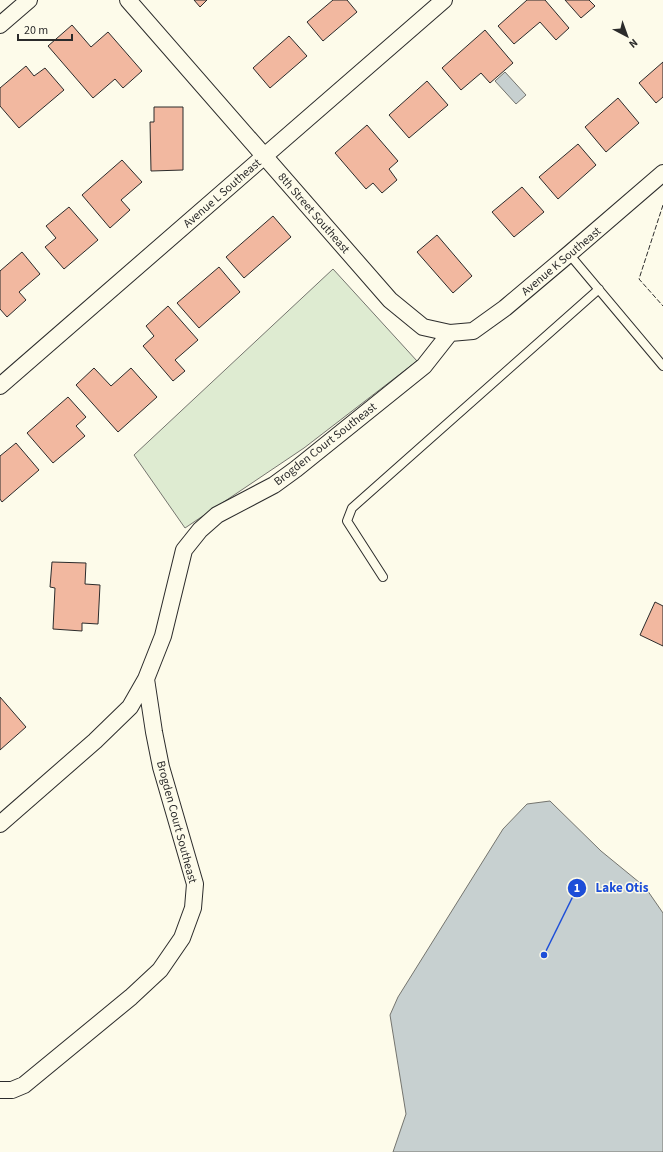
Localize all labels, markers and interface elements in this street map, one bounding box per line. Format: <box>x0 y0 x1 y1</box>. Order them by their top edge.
scale bar <box>18 16 72 42</box>
north arrow <box>607 16 647 56</box>
text: 20 m <box>24 22 48 39</box>
text: N <box>626 35 641 51</box>
street label: Avenue L Southeast <box>180 155 265 232</box>
street label: 8th Street Southeast <box>274 169 354 257</box>
street label: Avenue K Southeast <box>518 223 605 300</box>
street label: Brogden Court Southeast <box>270 399 380 490</box>
street label: Brogden Court Southeast <box>152 759 201 885</box>
callout: Lake Otis <box>567 875 656 900</box>
text: Lake Otis <box>596 879 649 897</box>
text: 1 <box>574 880 580 897</box>

